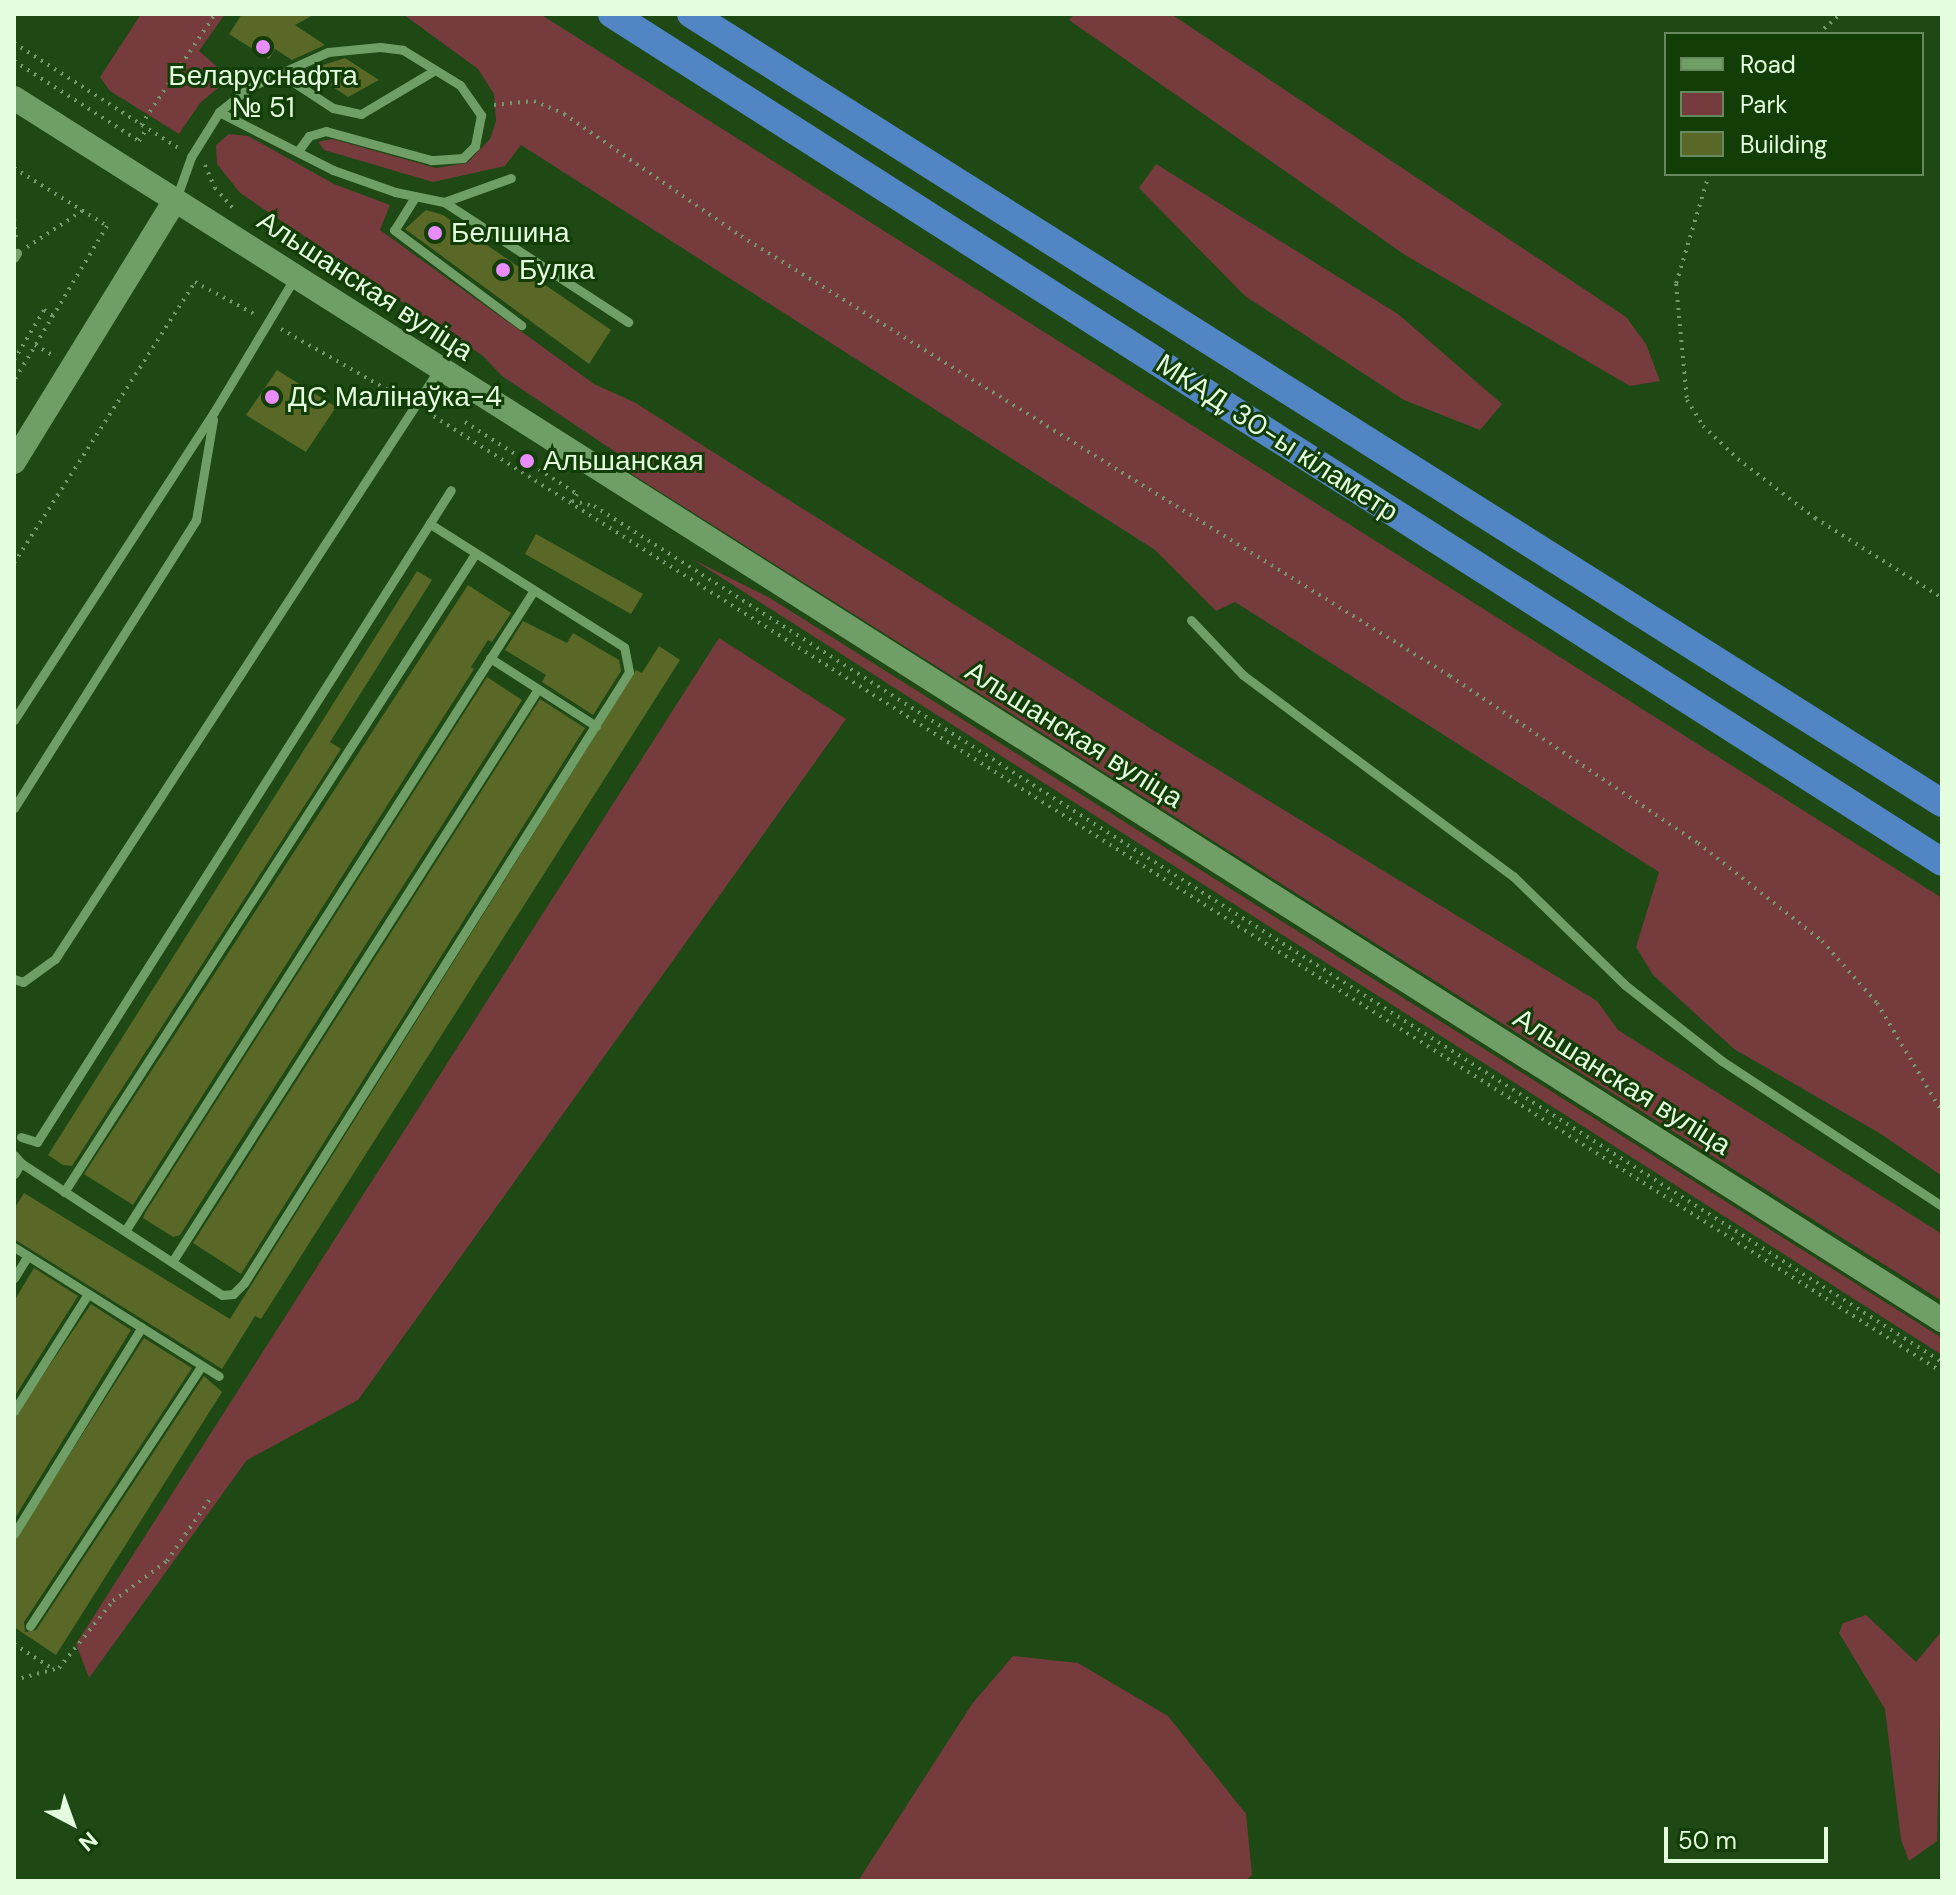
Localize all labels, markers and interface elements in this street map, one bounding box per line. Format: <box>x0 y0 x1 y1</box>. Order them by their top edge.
legend <box>1664 32 1924 176</box>
marker: Беларуснафта № 51 <box>254 38 272 56</box>
text: Road <box>1740 49 1796 80</box>
place label: Беларуснафта № 51 <box>168 59 358 125</box>
text: Park <box>1740 89 1787 120</box>
text: Building <box>1740 129 1827 160</box>
street label: Альшанская вуліца <box>251 204 479 368</box>
place label: Белшина <box>451 216 569 250</box>
marker: Белшина <box>426 224 444 242</box>
place label: Булка <box>519 253 595 287</box>
marker: Булка <box>494 261 512 279</box>
street label: МКАД, 30-ы кіламетр <box>1150 347 1404 529</box>
place label: ДС Малінаўка-4 <box>288 380 502 414</box>
marker: ДС Малінаўка-4 <box>263 388 281 406</box>
place label: Альшанская <box>543 444 704 478</box>
marker: Альшанская <box>518 452 536 470</box>
street label: Альшанская вуліца <box>959 655 1189 815</box>
street label: Альшанская вуліца <box>1507 1002 1737 1162</box>
north arrow <box>32 1783 112 1863</box>
scale bar <box>1668 1811 1832 1861</box>
text: N <box>73 1825 104 1858</box>
text: 50 m <box>1678 1825 1737 1856</box>

